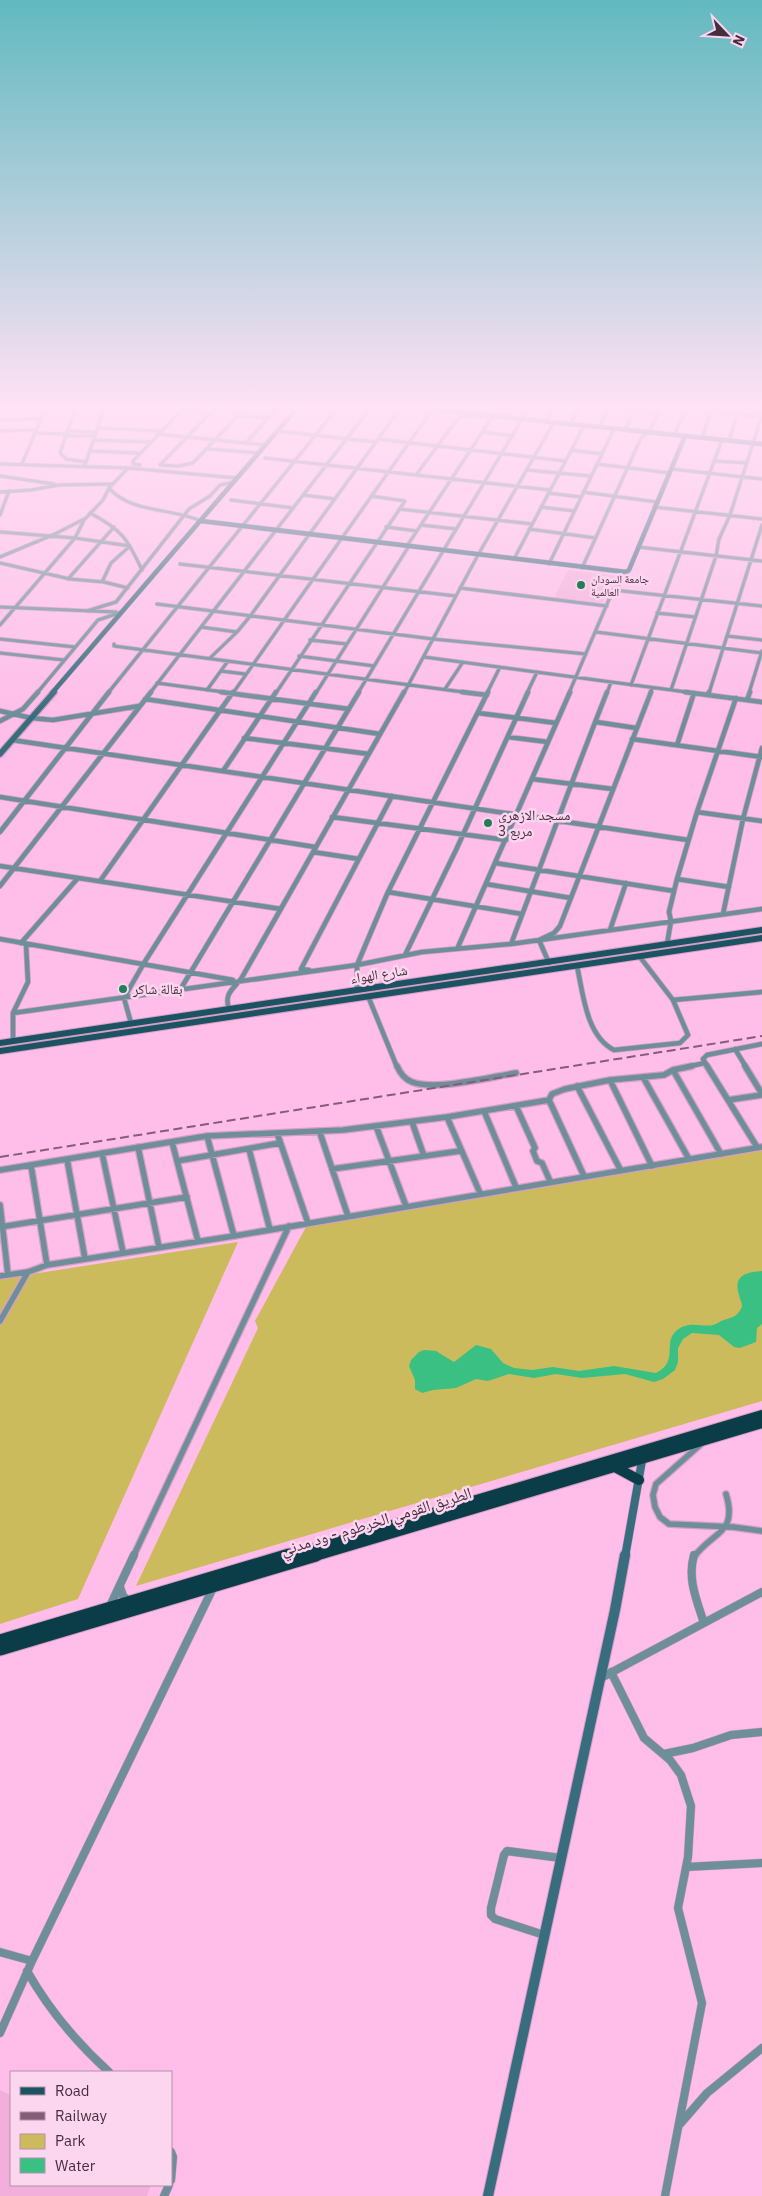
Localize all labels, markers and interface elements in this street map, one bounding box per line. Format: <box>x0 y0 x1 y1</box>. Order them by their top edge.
north arrow <box>702 10 752 60</box>
text: N <box>728 32 749 49</box>
place label: جامعة السودان العالمية <box>591 572 649 599</box>
marker: جامعة السودان العالمية <box>575 579 587 591</box>
place label: مسجد الازهري مربع 3 <box>498 806 570 841</box>
marker: مسجد الازهري مربع 3 <box>482 817 494 829</box>
street label: شارع الهواء <box>349 961 409 988</box>
place label: بقالة شاكر <box>132 980 183 998</box>
marker: بقالة شاكر <box>117 983 129 995</box>
street label: الطريق القومي الخرطوم - ود مدني <box>278 1482 475 1563</box>
legend <box>10 2071 172 2186</box>
text: Road <box>55 2081 90 2100</box>
text: Railway <box>55 2106 108 2125</box>
text: Park <box>55 2131 85 2150</box>
text: Water <box>55 2156 96 2175</box>

